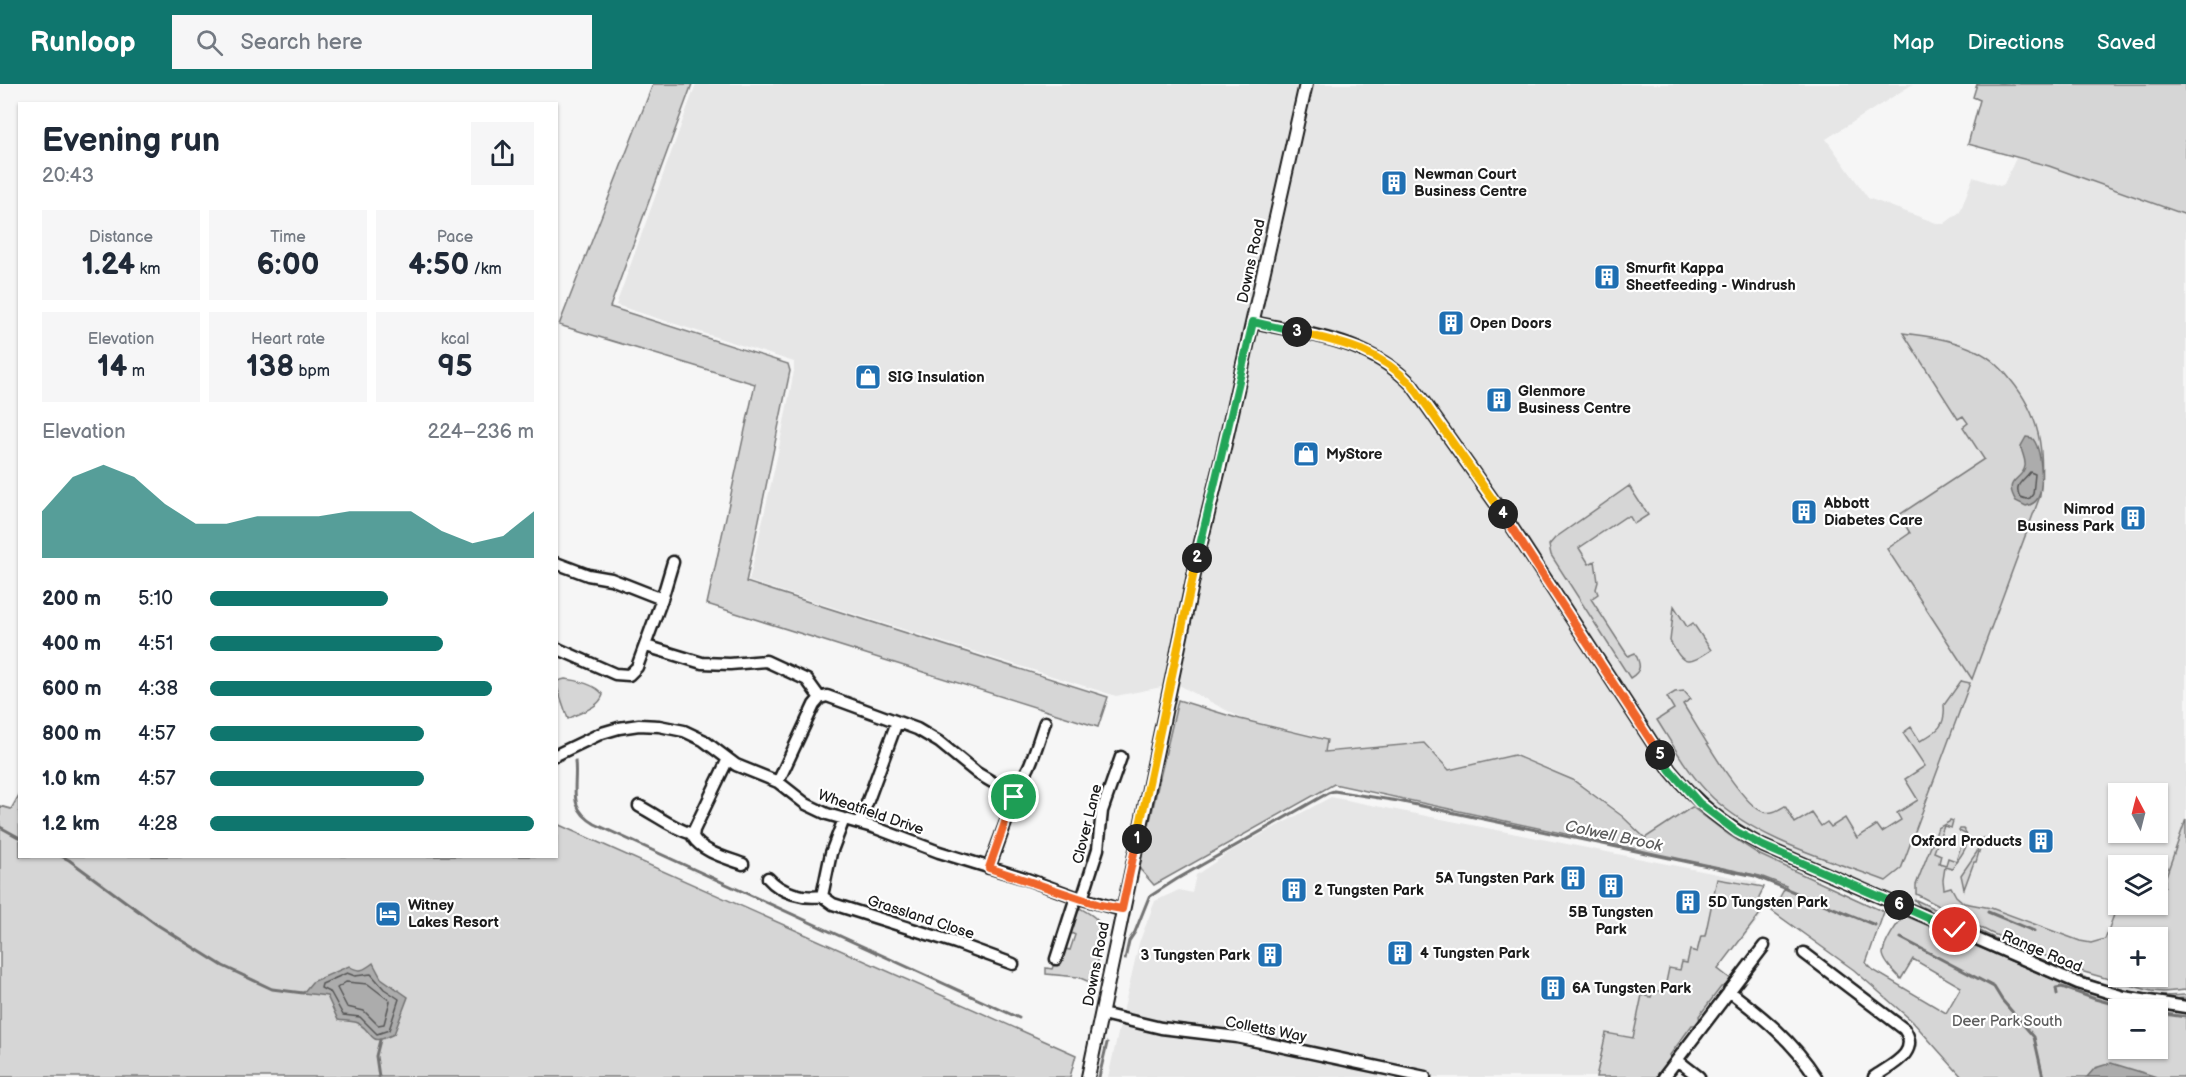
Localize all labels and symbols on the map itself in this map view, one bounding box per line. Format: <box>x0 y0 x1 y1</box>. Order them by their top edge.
place label: Newman Court Business Centre <box>1414 165 1527 201</box>
building icon: Newman Court Business Centre <box>1379 168 1409 198</box>
street label: Downs Road <box>1233 217 1270 305</box>
place label: Smurfit Kappa Sheetfeeding - Windrush <box>1626 259 1796 295</box>
building icon: Smurfit Kappa Sheetfeeding - Windrush <box>1592 262 1622 292</box>
building icon: Open Doors <box>1436 308 1466 338</box>
place label: Open Doors <box>1470 314 1552 333</box>
pin: 3 <box>1282 317 1312 347</box>
shop icon: SIG Insulation <box>853 362 883 392</box>
place label: SIG Insulation <box>888 368 985 387</box>
place label: Glenmore Business Centre <box>1518 382 1631 418</box>
building icon: Glenmore Business Centre <box>1484 385 1514 415</box>
shop icon: MyStore <box>1291 439 1321 469</box>
place label: MyStore <box>1326 445 1383 464</box>
place label: Abbott Diabetes Care <box>1823 494 1923 530</box>
building icon: Abbott Diabetes Care <box>1789 497 1819 527</box>
pin: 4 <box>1488 499 1518 529</box>
place label: Nimrod Business Park <box>2017 500 2114 536</box>
building icon: Nimrod Business Park <box>2118 503 2148 533</box>
pin: 2 <box>1182 543 1212 573</box>
pin: 5 <box>1645 740 1675 770</box>
pin <box>988 771 1039 822</box>
street label: Clover Lane <box>1068 782 1107 866</box>
north arrow <box>2108 783 2168 843</box>
street label: Wheatfield Drive <box>815 785 926 840</box>
water label: Colwell Brook <box>1563 817 1665 856</box>
pin: 1 <box>1122 824 1152 854</box>
building icon: Oxford Products <box>2026 826 2056 856</box>
place label: Oxford Products <box>1911 832 2022 851</box>
building icon: 5A Tungsten Park <box>1558 863 1588 893</box>
place label: 5A Tungsten Park <box>1435 869 1554 888</box>
building icon: 5B Tungsten Park <box>1596 871 1626 901</box>
building icon: 2 Tungsten Park <box>1279 875 1309 905</box>
place label: 2 Tungsten Park <box>1314 881 1424 900</box>
building icon: 5D Tungsten Park <box>1673 887 1703 917</box>
pin: 6 <box>1884 890 1914 920</box>
street label: Grassland Close <box>865 891 977 944</box>
place label: 5D Tungsten Park <box>1708 893 1828 912</box>
place label: Witney Lakes Resort <box>408 896 499 932</box>
hotel icon: Witney Lakes Resort <box>373 899 403 929</box>
place label: 5B Tungsten Park <box>1569 903 1653 939</box>
pin <box>1929 904 1980 955</box>
street label: Downs Road <box>1079 920 1114 1008</box>
street label: Range Road <box>1999 926 2085 977</box>
building icon: 4 Tungsten Park <box>1385 938 1415 968</box>
building icon: 3 Tungsten Park <box>1255 940 1285 970</box>
place label: 4 Tungsten Park <box>1420 944 1530 963</box>
place label: 3 Tungsten Park <box>1140 946 1250 965</box>
building icon: 6A Tungsten Park <box>1538 973 1568 1003</box>
place label: 6A Tungsten Park <box>1572 979 1691 998</box>
street label: Colletts Way <box>1224 1012 1309 1047</box>
park label: Deer Park South <box>1952 1012 2062 1031</box>

